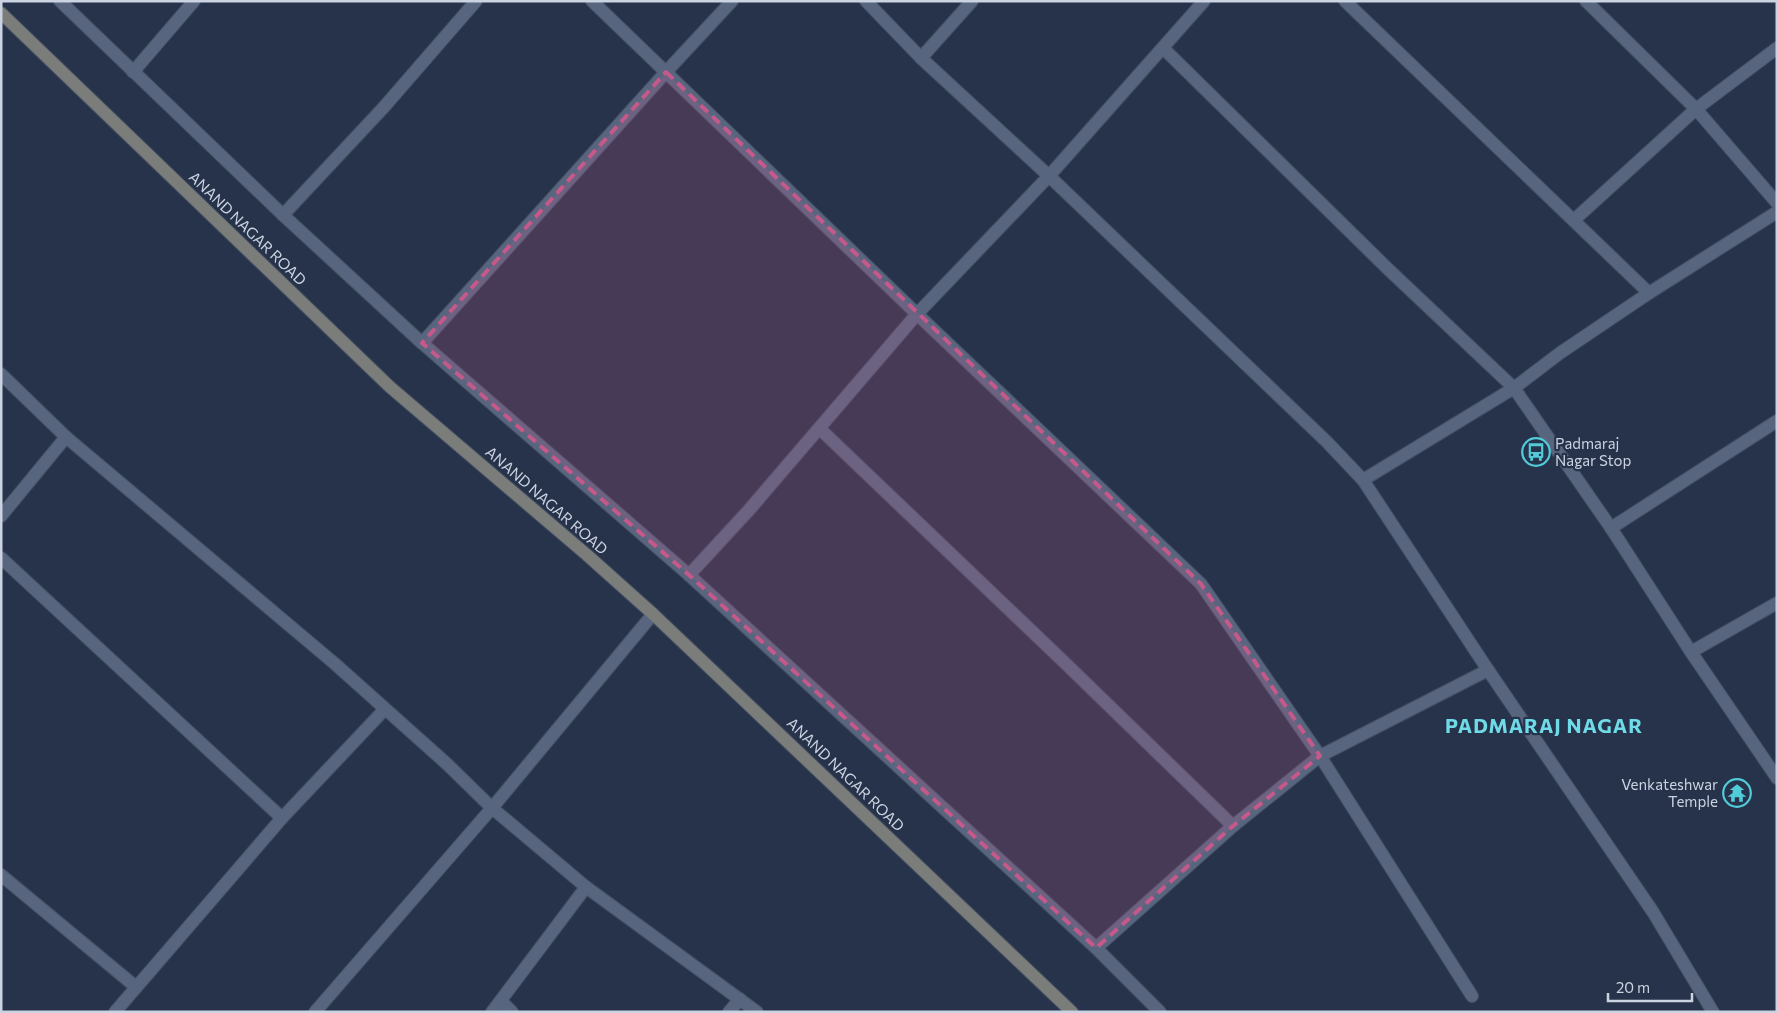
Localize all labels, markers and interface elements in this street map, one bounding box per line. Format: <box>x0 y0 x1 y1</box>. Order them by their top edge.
street label: ANAND NAGAR ROAD <box>186 167 310 289</box>
place label: Padmaraj Nagar Stop <box>1555 434 1632 469</box>
bus stop icon: Padmaraj Nagar Stop <box>1521 437 1551 467</box>
street label: ANAND NAGAR ROAD <box>482 442 612 558</box>
street label: ANAND NAGAR ROAD <box>784 713 908 835</box>
district label: PADMARAJ NAGAR <box>1445 713 1643 737</box>
place label: Venkateshwar Temple <box>1621 775 1718 810</box>
temple icon: Venkateshwar Temple <box>1722 778 1752 808</box>
scale bar <box>1608 970 1692 1002</box>
text: 20 m <box>1616 978 1650 996</box>

